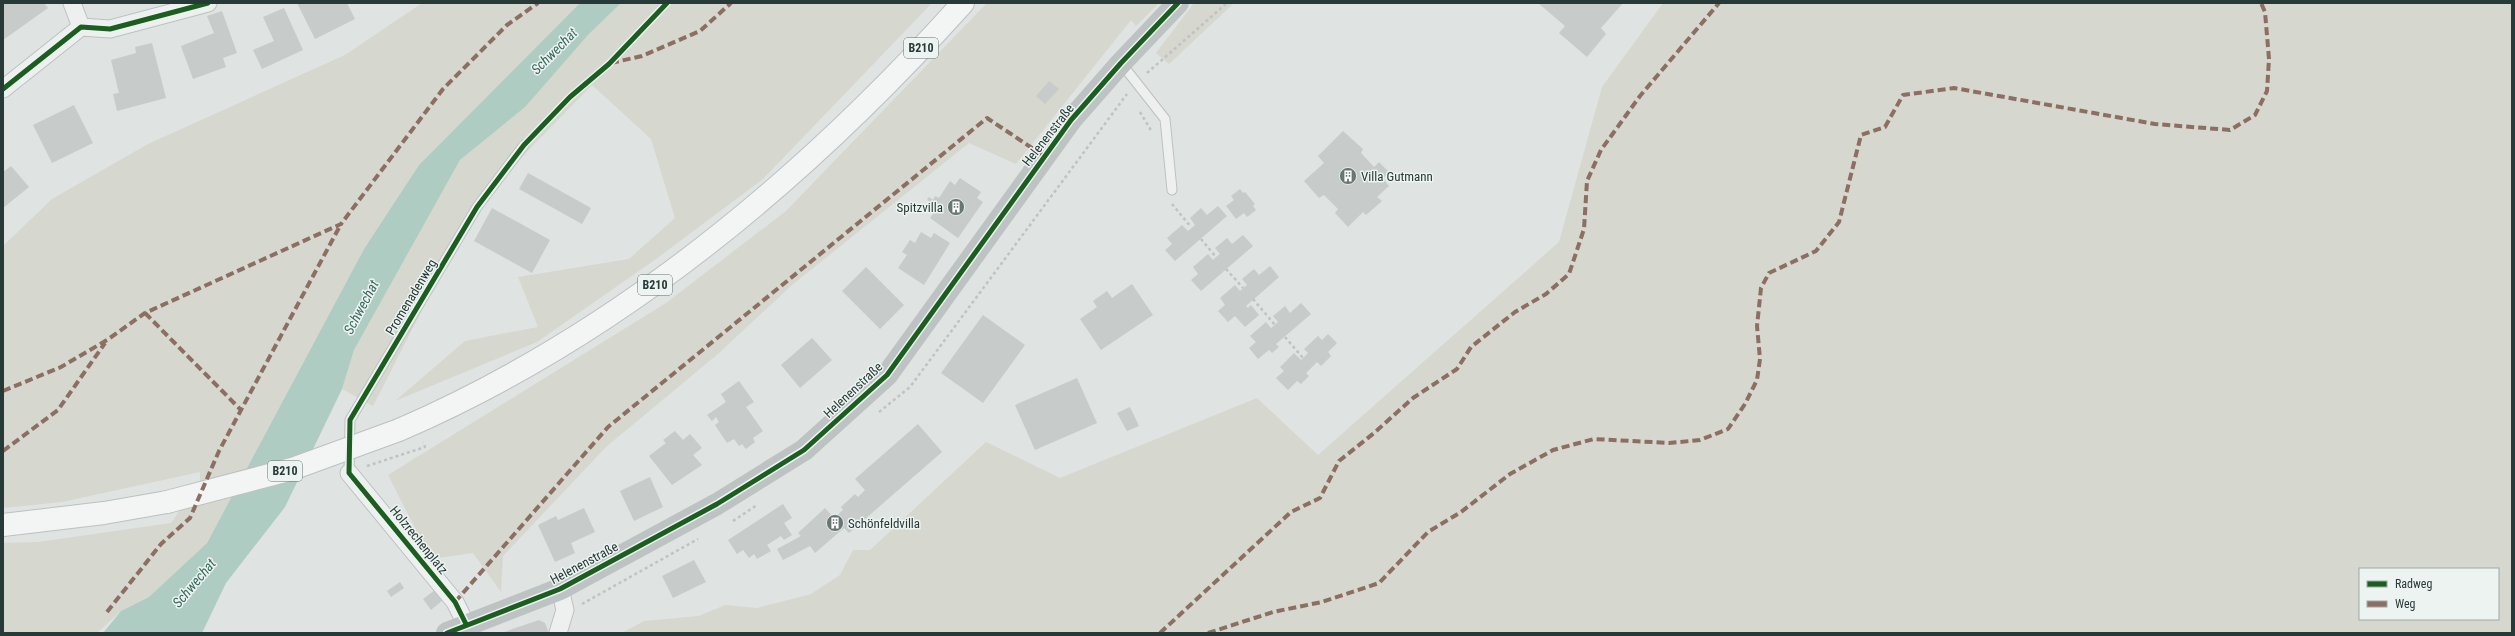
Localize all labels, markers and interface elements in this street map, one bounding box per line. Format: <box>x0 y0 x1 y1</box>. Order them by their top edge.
water label: Schwechat <box>528 24 581 77</box>
road number: B210 <box>904 38 938 58</box>
street label: Helenenstraße <box>1019 101 1077 169</box>
building icon: Villa Gutmann <box>1338 166 1358 186</box>
place label: Villa Gutmann <box>1361 169 1433 184</box>
building icon: Spitzvilla <box>946 197 966 217</box>
place label: Spitzvilla <box>897 200 943 215</box>
street label: Promenadenweg <box>382 256 440 338</box>
road number: B210 <box>638 275 672 295</box>
water label: Schwechat <box>340 277 382 337</box>
street label: Helenenstraße <box>821 359 885 421</box>
road number: B210 <box>268 461 302 481</box>
street label: Holzrechenplatz <box>387 503 451 577</box>
building icon: Schönfeldvilla <box>825 513 845 533</box>
place label: Schönfeldvilla <box>848 516 920 531</box>
street label: Helenenstraße <box>548 539 620 587</box>
water label: Schwechat <box>169 555 220 611</box>
legend <box>2359 568 2499 620</box>
text: Radweg <box>2395 577 2432 591</box>
text: Weg <box>2395 597 2416 611</box>

